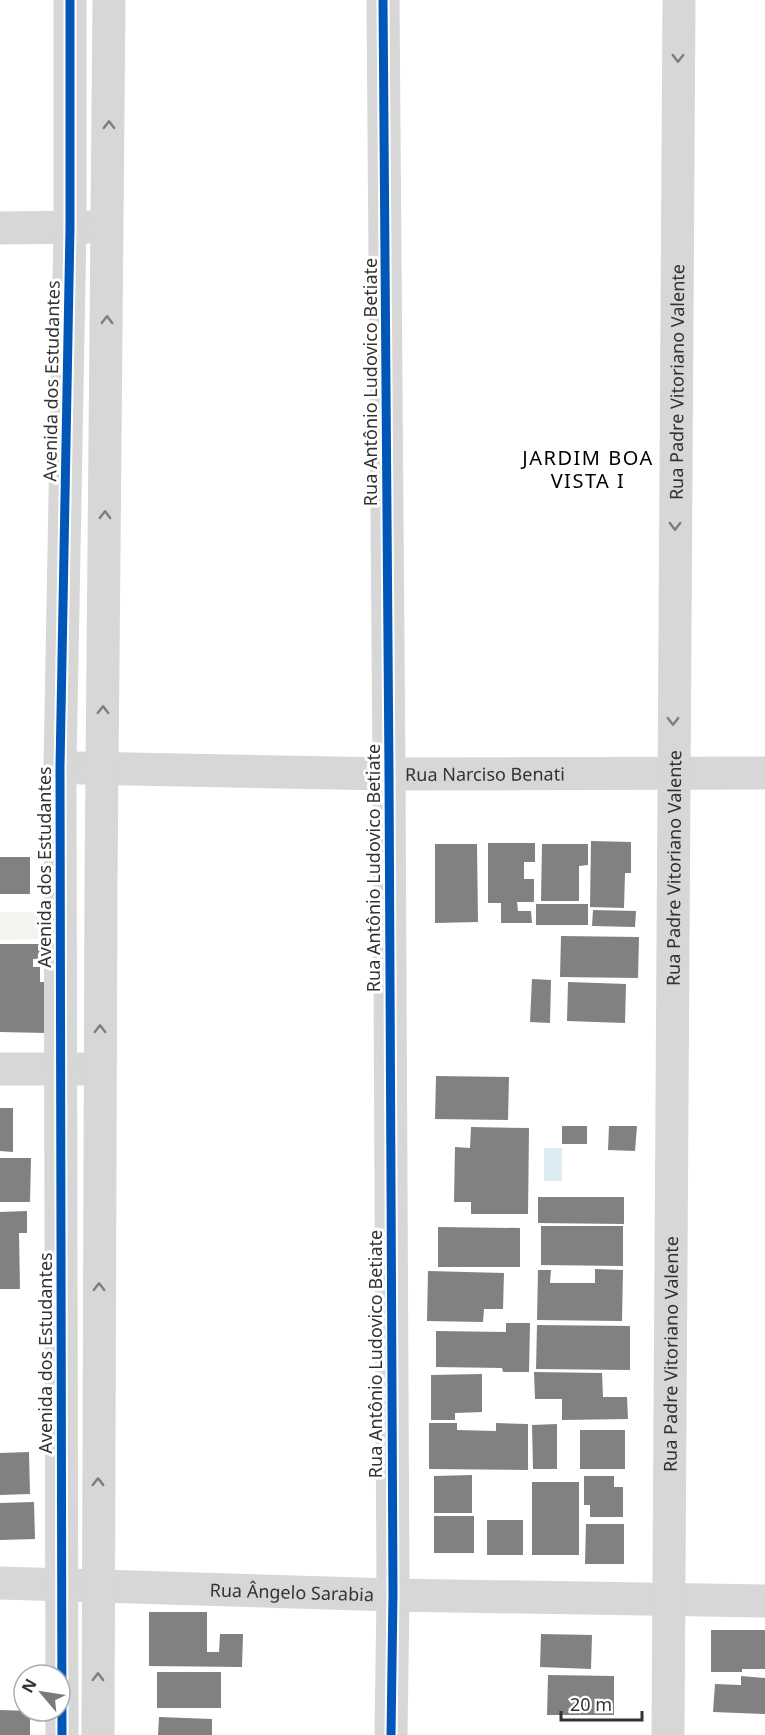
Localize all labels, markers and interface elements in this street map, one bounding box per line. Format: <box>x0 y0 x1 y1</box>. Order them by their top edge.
one-way arrow <box>672 54 684 63</box>
one-way arrow <box>103 120 115 129</box>
street label: Rua Antônio Ludovico Betiate <box>358 258 382 506</box>
street label: Rua Padre Vitoriano Valente <box>664 264 689 500</box>
street label: Avenida dos Estudantes <box>37 280 65 482</box>
one-way arrow <box>101 315 113 324</box>
district label: JARDIM BOA VISTA I <box>520 444 654 494</box>
one-way arrow <box>99 510 111 519</box>
one-way arrow <box>669 522 681 531</box>
one-way arrow <box>97 705 109 714</box>
one-way arrow <box>667 717 679 726</box>
street label: Rua Antônio Ludovico Betiate <box>361 744 385 992</box>
street label: Rua Padre Vitoriano Valente <box>661 750 686 986</box>
street label: Rua Narciso Benati <box>405 762 565 786</box>
street label: Avenida dos Estudantes <box>32 766 56 968</box>
one-way arrow <box>94 1024 106 1033</box>
street label: Rua Antônio Ludovico Betiate <box>363 1230 387 1478</box>
street label: Rua Padre Vitoriano Valente <box>658 1236 683 1472</box>
street label: Avenida dos Estudantes <box>33 1252 57 1454</box>
one-way arrow <box>93 1282 105 1291</box>
one-way arrow <box>92 1477 104 1486</box>
street label: Rua Ângelo Sarabia <box>209 1577 374 1606</box>
north arrow <box>12 1663 72 1723</box>
one-way arrow <box>92 1672 104 1681</box>
text: N <box>16 1675 42 1697</box>
scale bar <box>561 1684 642 1722</box>
text: 20 m <box>570 1692 612 1716</box>

